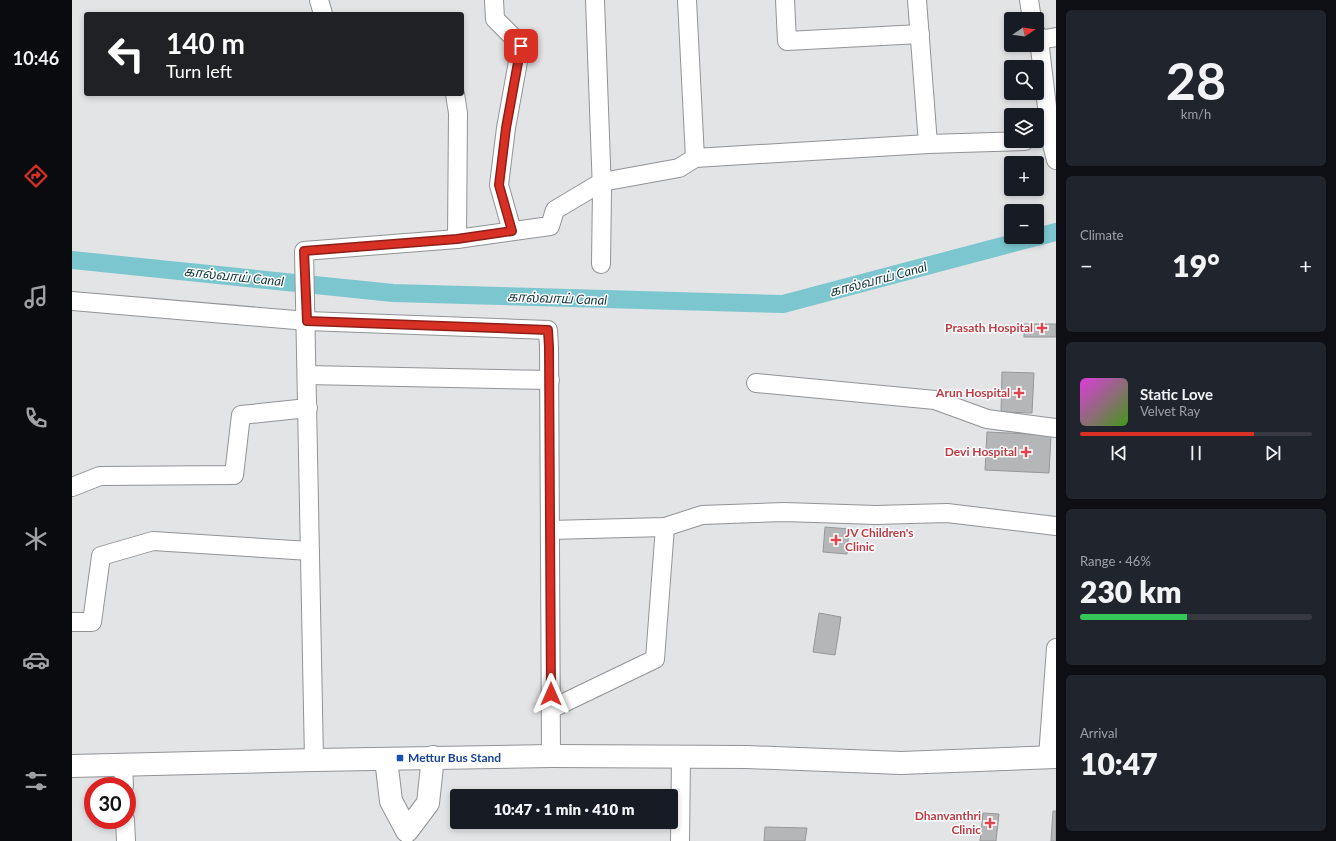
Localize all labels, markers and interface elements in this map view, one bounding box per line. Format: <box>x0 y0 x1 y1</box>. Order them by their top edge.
north arrow <box>1004 12 1044 52</box>
map controls <box>1004 12 1044 244</box>
text: 140 m <box>166 26 245 60</box>
icon: left <box>100 28 152 80</box>
pin <box>504 29 538 63</box>
icon: arrive <box>510 35 532 57</box>
text: 10:46 <box>13 47 59 69</box>
text: 28 <box>1166 49 1226 111</box>
text: Turn left <box>166 60 232 82</box>
button: search <box>1004 60 1044 100</box>
text: km/h <box>1181 106 1211 122</box>
button: layers <box>1004 108 1044 148</box>
button: + <box>1004 156 1044 196</box>
icon: directions <box>22 162 50 190</box>
button: − <box>1004 204 1044 244</box>
text: Climate <box>1080 227 1123 243</box>
text: 19° <box>1172 247 1220 283</box>
text: − <box>1080 252 1093 279</box>
text: + <box>1299 252 1312 279</box>
water label: கால்வாய் Canal <box>827 258 929 300</box>
water label: கால்வாய் Canal <box>183 263 285 289</box>
icon: music <box>22 283 50 311</box>
water label: கால்வாய் Canal <box>507 288 608 308</box>
place label: Prasath Hospital <box>945 320 1033 335</box>
marker: Prasath Hospital <box>1036 322 1048 334</box>
place label: Arun Hospital <box>935 385 1010 400</box>
text: Static Love <box>1140 385 1213 403</box>
marker: Arun Hospital <box>1013 387 1025 399</box>
text: Velvet Ray <box>1140 403 1200 419</box>
icon: phone <box>22 404 50 432</box>
icon: previous <box>1108 442 1130 464</box>
icon: pause <box>1185 442 1207 464</box>
icon: next <box>1262 442 1284 464</box>
place label: Devi Hospital <box>945 444 1017 459</box>
marker: Devi Hospital <box>1020 446 1032 458</box>
icon: climate <box>22 525 50 553</box>
place label: JV Children's Clinic <box>845 525 913 554</box>
marker: JV Children's Clinic <box>830 534 842 546</box>
text: Range · 46% <box>1080 553 1151 569</box>
text: 230 km <box>1080 573 1181 609</box>
icon: car <box>22 646 50 674</box>
position arrow <box>530 673 572 715</box>
text: Arrival <box>1080 725 1117 741</box>
text: 10:47 <box>1080 745 1158 781</box>
place label: Mettur Bus Stand <box>408 750 501 765</box>
marker: Mettur Bus Stand <box>395 753 405 763</box>
icon: filters <box>22 767 50 795</box>
speed limit sign: 30 <box>84 777 136 829</box>
text: 10:47 · 1 min · 410 m <box>493 800 635 818</box>
place label: Dhanvanthri Clinic <box>915 808 981 837</box>
marker: Dhanvanthri Clinic <box>984 817 996 829</box>

